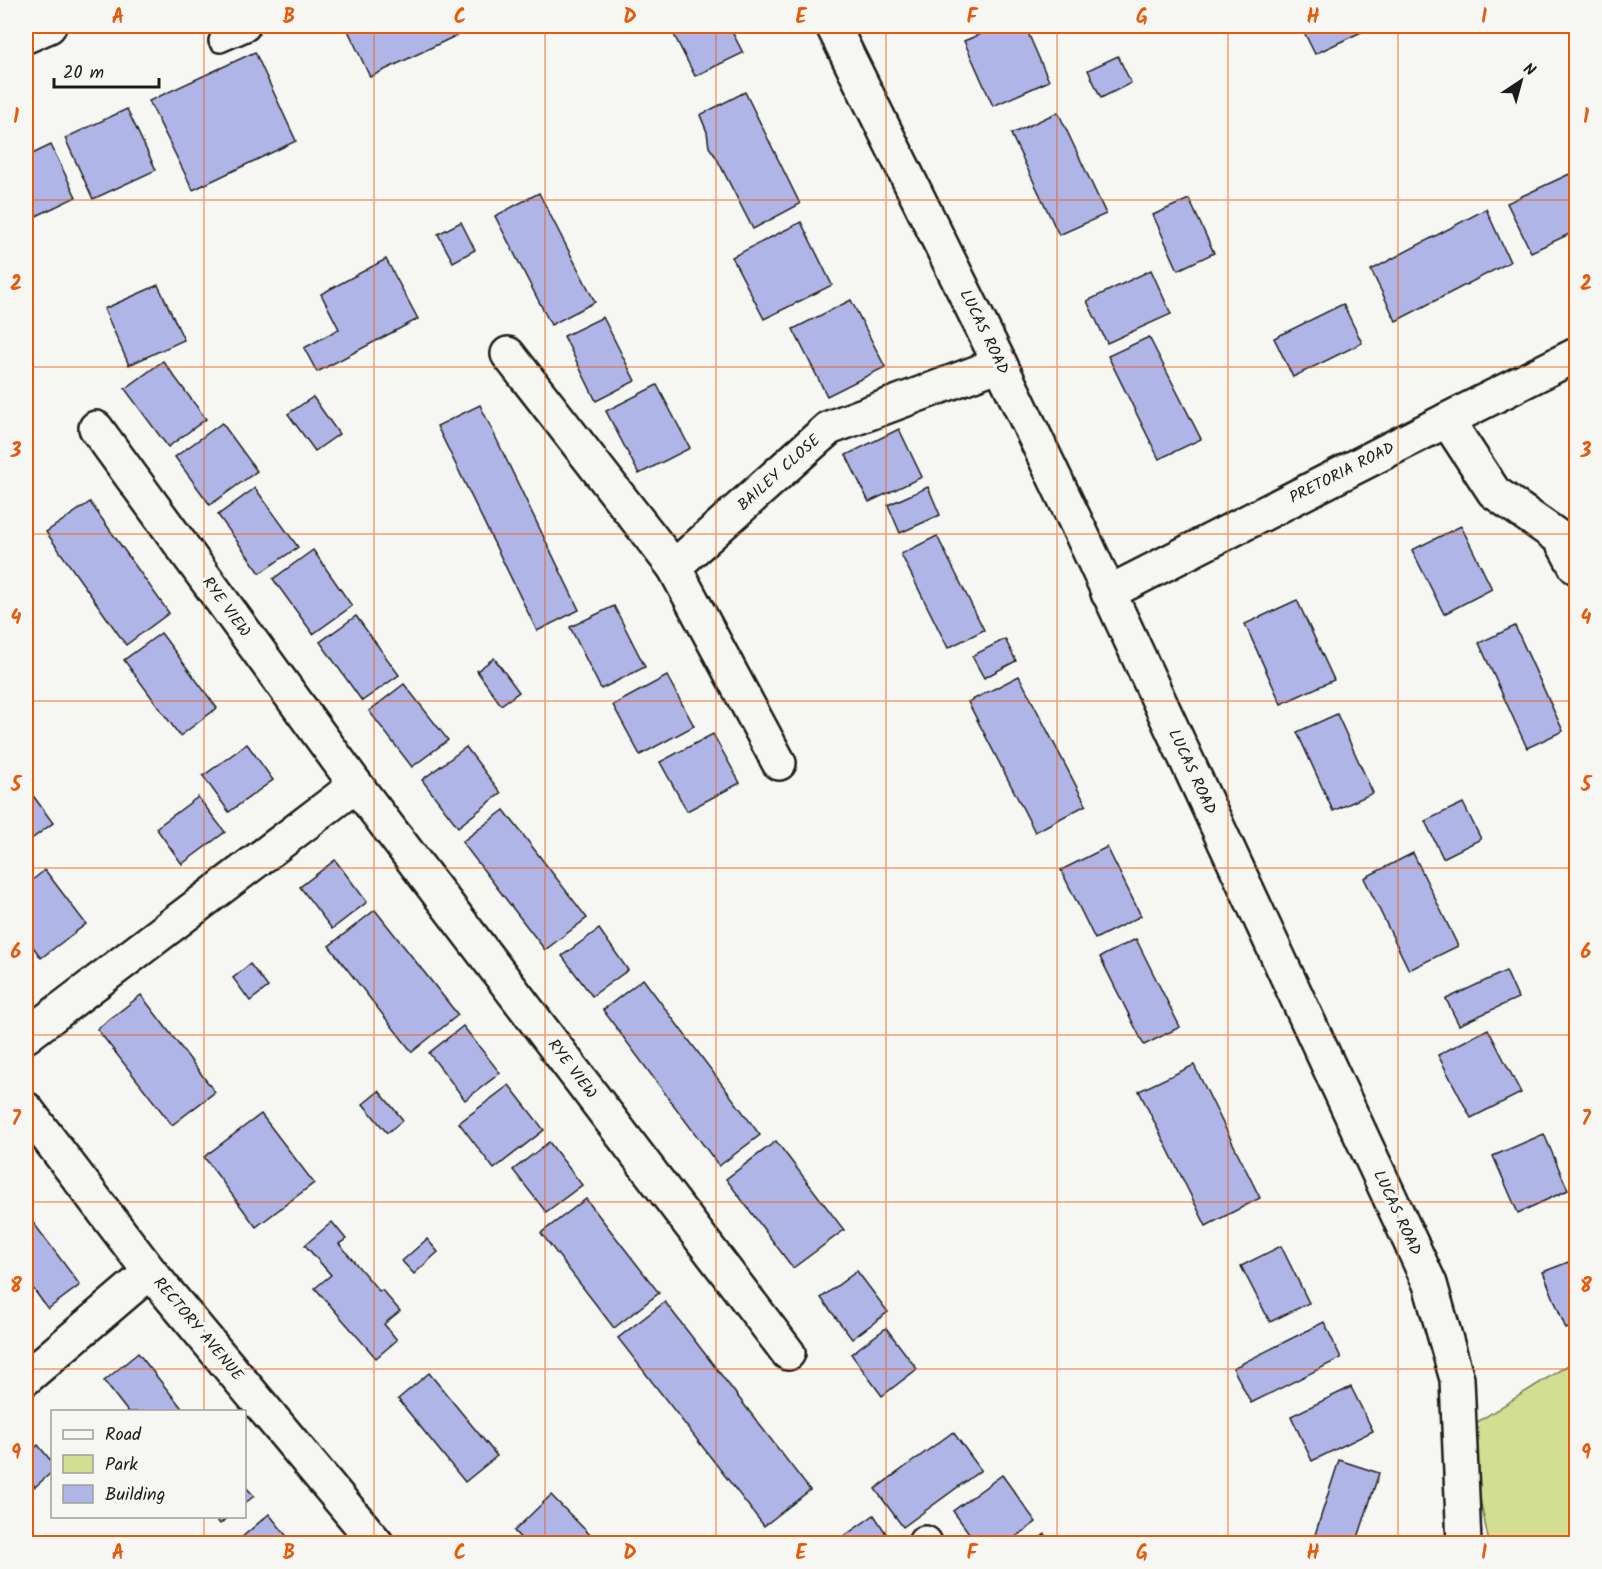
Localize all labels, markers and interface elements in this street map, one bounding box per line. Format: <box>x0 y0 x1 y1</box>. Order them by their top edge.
text: A <box>112 2 124 34</box>
text: B <box>283 2 295 34</box>
text: C <box>454 2 466 34</box>
text: D <box>623 2 637 34</box>
text: E <box>795 2 807 34</box>
text: F <box>967 2 979 34</box>
text: G <box>1136 2 1148 34</box>
text: H <box>1306 2 1320 34</box>
text: I <box>1481 2 1487 34</box>
scale bar <box>54 51 159 89</box>
north arrow <box>1491 51 1551 111</box>
text: N <box>1517 57 1540 83</box>
text: 20 m <box>63 59 104 88</box>
text: 1 <box>13 102 19 134</box>
text: 1 <box>1583 102 1589 134</box>
text: 2 <box>10 269 22 301</box>
text: 2 <box>1580 269 1592 301</box>
street label: LUCAS ROAD <box>953 285 1015 379</box>
street label: BAILEY CLOSE <box>732 428 827 517</box>
text: 3 <box>10 436 22 468</box>
street label: PRETORIA ROAD <box>1285 436 1399 510</box>
text: 3 <box>1580 436 1592 468</box>
street label: RYE VIEW <box>195 571 257 643</box>
text: 4 <box>11 603 22 635</box>
text: 4 <box>1581 603 1592 635</box>
street label: LUCAS ROAD <box>1161 725 1223 819</box>
text: 5 <box>10 770 23 802</box>
text: 5 <box>1580 770 1593 802</box>
text: 6 <box>11 937 22 969</box>
text: 6 <box>1581 937 1592 969</box>
street label: RYE VIEW <box>541 1034 603 1104</box>
text: 7 <box>11 1104 21 1136</box>
text: 7 <box>1581 1104 1591 1136</box>
street label: LUCAS ROAD <box>1366 1166 1428 1260</box>
text: 8 <box>10 1271 22 1303</box>
text: 8 <box>1580 1271 1592 1303</box>
street label: RECTORY AVENUE <box>147 1272 249 1387</box>
legend <box>51 1410 246 1518</box>
text: Road <box>105 1421 142 1450</box>
text: 9 <box>11 1438 21 1470</box>
text: 9 <box>1581 1438 1591 1470</box>
text: Park <box>105 1451 138 1480</box>
text: Building <box>105 1481 165 1510</box>
text: A <box>112 1538 124 1569</box>
text: B <box>283 1538 295 1569</box>
text: C <box>454 1538 466 1569</box>
text: D <box>623 1538 637 1569</box>
text: E <box>795 1538 807 1569</box>
text: F <box>967 1538 979 1569</box>
text: G <box>1136 1538 1148 1569</box>
text: H <box>1306 1538 1320 1569</box>
text: I <box>1481 1538 1487 1569</box>

